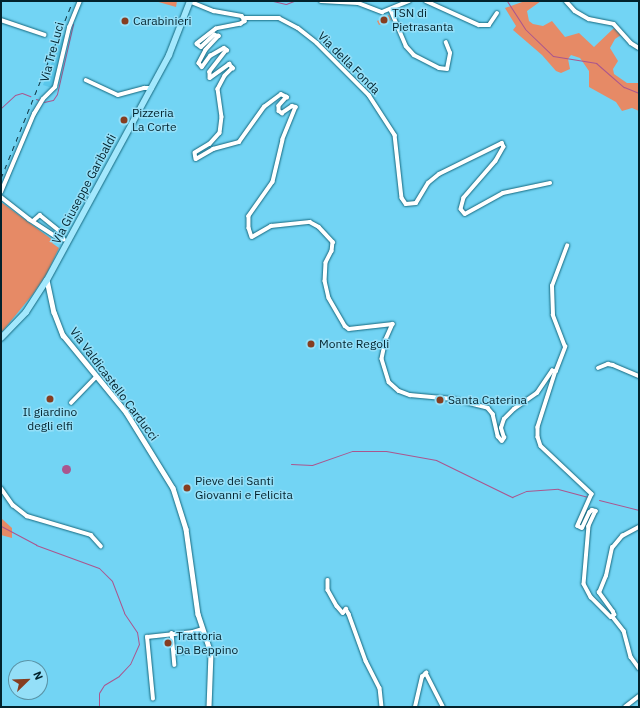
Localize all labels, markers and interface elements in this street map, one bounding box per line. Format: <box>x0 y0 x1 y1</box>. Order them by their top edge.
place label: TSN di Pietrasanta <box>392 6 454 34</box>
place label: Carabinieri <box>133 14 191 28</box>
marker: TSN di Pietrasanta <box>379 15 389 25</box>
marker: Carabinieri <box>120 16 130 26</box>
street label: Via Tre Luci <box>37 20 67 84</box>
street label: Via della Fonda <box>315 29 383 97</box>
place label: Pizzeria La Corte <box>132 106 177 134</box>
marker: Pizzeria La Corte <box>119 115 129 125</box>
street label: Via Giuseppe Garibaldi <box>49 132 119 246</box>
street label: Via Valdicastello Carducci <box>67 325 161 443</box>
place label: Monte Regoli <box>319 337 389 351</box>
marker: Monte Regoli <box>306 339 316 349</box>
place label: Santa Caterina <box>448 393 527 407</box>
marker: Il giardino degli elfi <box>45 394 55 404</box>
marker: Santa Caterina <box>435 395 445 405</box>
place label: Il giardino degli elfi <box>23 405 77 433</box>
place label: Pieve dei Santi Giovanni e Felicita <box>195 474 293 502</box>
marker: Pieve dei Santi Giovanni e Felicita <box>182 483 192 493</box>
place label: Trattoria Da Beppino <box>176 629 238 657</box>
marker: Trattoria Da Beppino <box>163 638 173 648</box>
north arrow <box>8 660 48 700</box>
text: N <box>30 669 46 682</box>

